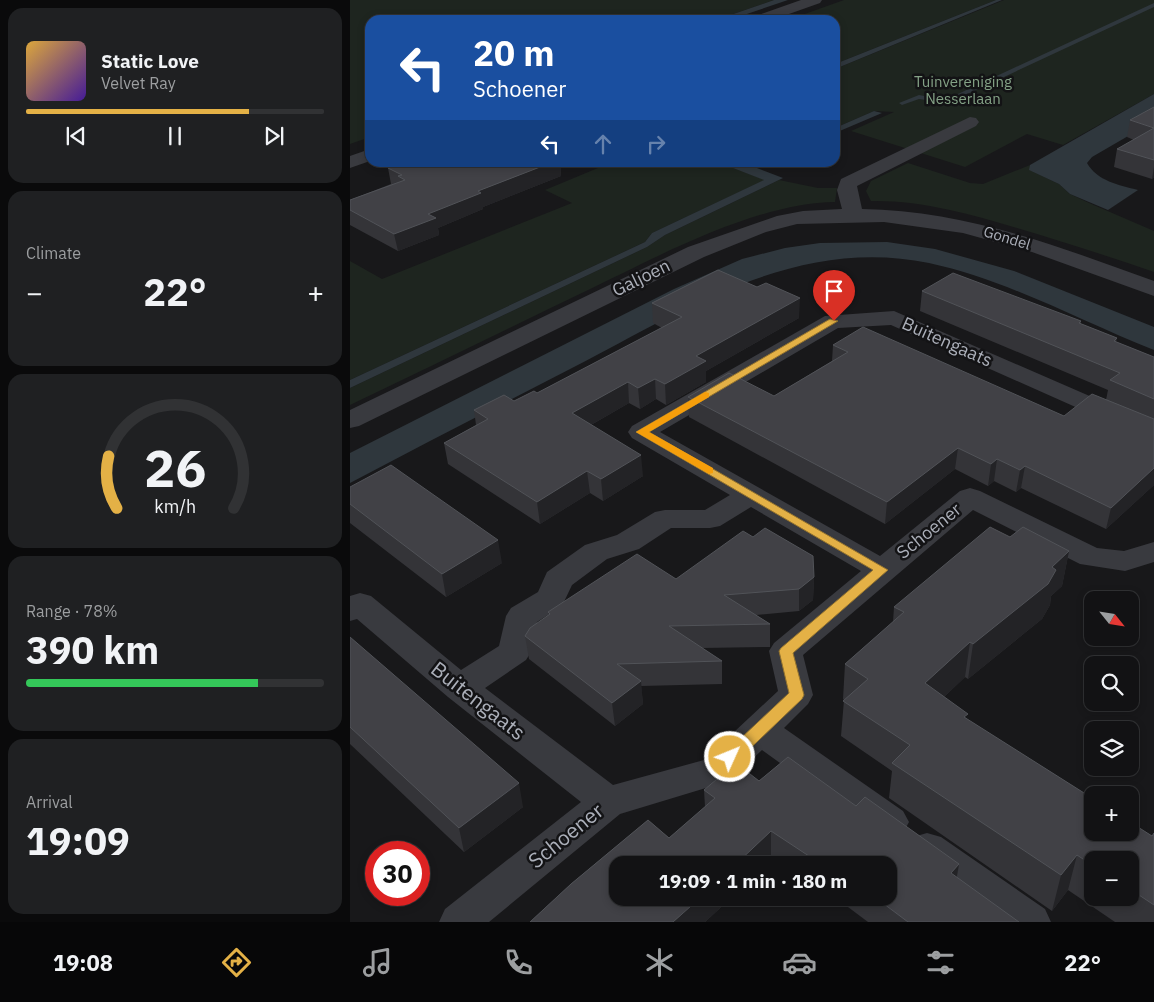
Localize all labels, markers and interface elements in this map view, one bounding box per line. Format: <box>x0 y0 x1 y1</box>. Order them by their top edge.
text: 20 m <box>473 30 555 76</box>
icon: left <box>390 35 455 100</box>
text: Static Love <box>101 49 199 73</box>
park label: Tuinvereniging Nesserlaan <box>914 72 1012 108</box>
text: Velvet Ray <box>101 73 176 93</box>
text: Schoener <box>473 74 566 103</box>
icon: previous <box>62 122 90 150</box>
icon: pause <box>161 122 189 150</box>
icon: next <box>260 122 288 150</box>
icon: left <box>536 130 564 158</box>
icon: ahead <box>589 130 617 158</box>
icon: right <box>642 130 670 158</box>
street label: Gondel <box>981 221 1033 254</box>
text: Climate <box>26 243 81 263</box>
street label: Galjoen <box>608 254 674 301</box>
text: 22° <box>143 267 207 316</box>
pin <box>813 270 855 321</box>
text: − <box>26 274 43 311</box>
text: + <box>307 274 324 311</box>
icon: arrive <box>820 277 848 305</box>
street label: Buitengaats <box>898 311 996 372</box>
text: 26 <box>144 434 206 501</box>
text: km/h <box>154 495 196 518</box>
street label: Schoener <box>892 497 966 564</box>
north arrow <box>1084 591 1139 646</box>
map controls <box>1084 591 1139 906</box>
text: Range · 78% <box>26 601 118 621</box>
text: 390 km <box>26 625 159 674</box>
street label: Buitengaats <box>426 654 532 746</box>
button: search <box>1084 656 1139 711</box>
button: layers <box>1084 721 1139 776</box>
position arrow <box>703 730 755 782</box>
button: + <box>1084 786 1139 841</box>
text: Arrival <box>26 792 73 812</box>
street label: Schoener <box>522 796 609 874</box>
text: 19:09 <box>26 816 130 865</box>
speed limit sign: 30 <box>365 841 430 906</box>
button: − <box>1084 851 1139 906</box>
text: 19:09 · 1 min · 180 m <box>659 869 847 893</box>
icon: directions <box>219 945 254 980</box>
icon: music <box>360 945 395 980</box>
icon: phone <box>501 945 536 980</box>
icon: climate <box>642 945 677 980</box>
icon: car <box>782 945 817 980</box>
icon: filters <box>923 945 958 980</box>
text: 19:08 <box>53 948 113 977</box>
text: 22° <box>1064 948 1101 977</box>

